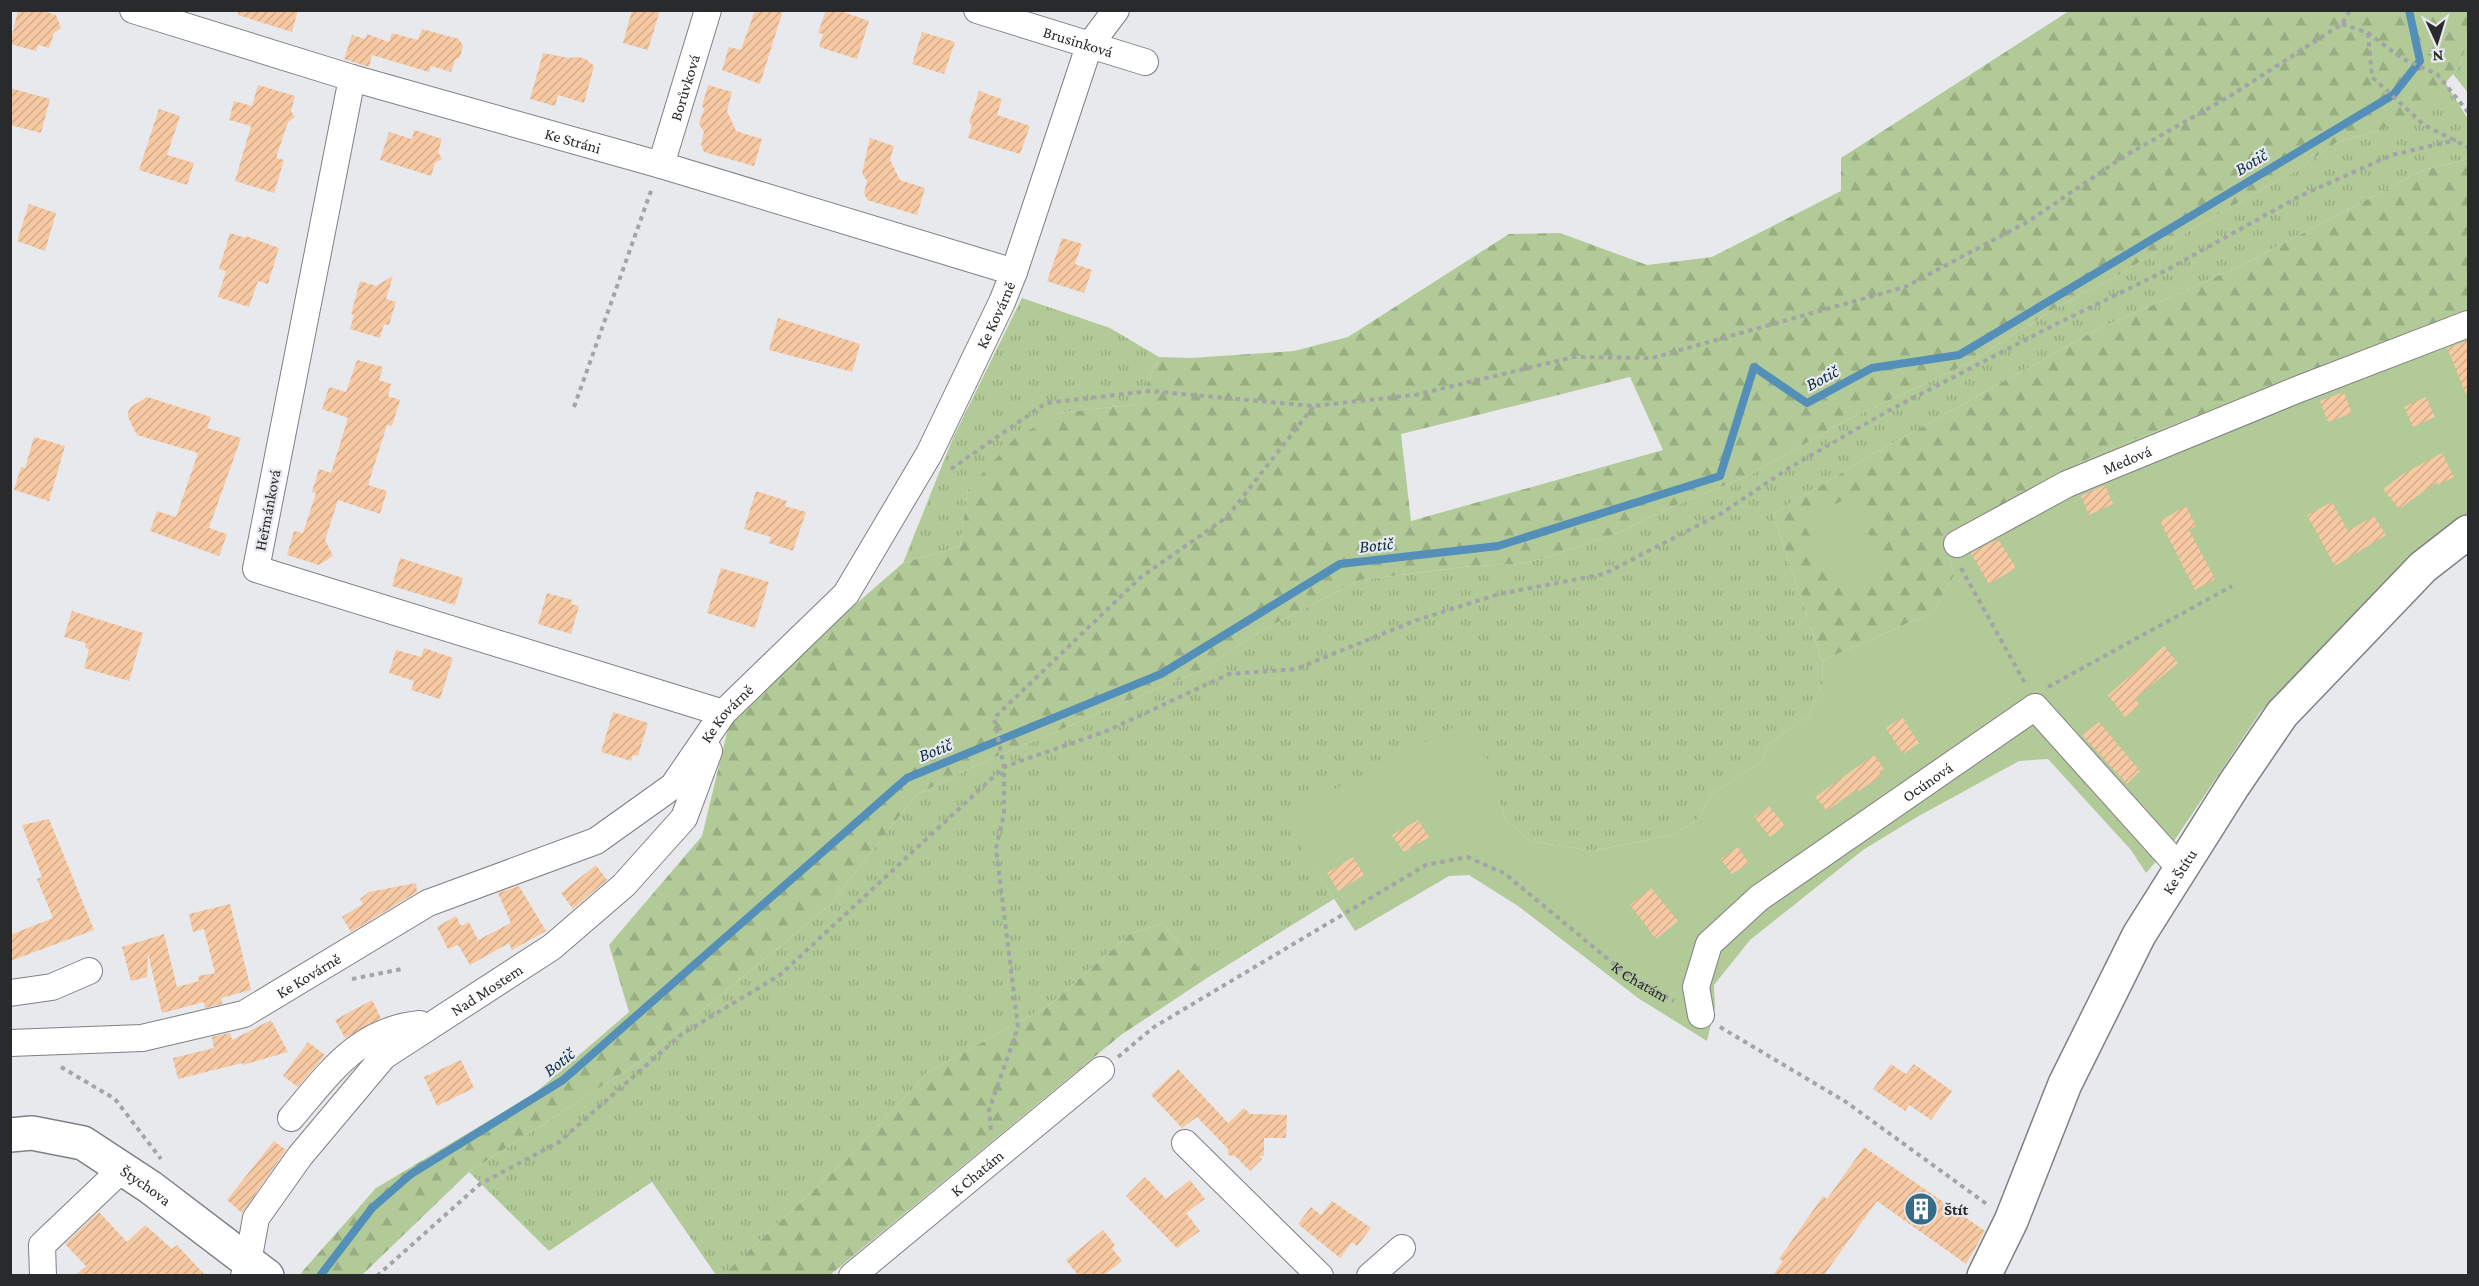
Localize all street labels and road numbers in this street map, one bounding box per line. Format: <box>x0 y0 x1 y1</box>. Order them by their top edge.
street label: Brusinková <box>1041 23 1116 61</box>
street label: Borůvková <box>667 52 703 123</box>
street label: Ke Stráni <box>543 125 603 157</box>
street label: Ke Kovárně <box>973 279 1018 351</box>
street label: Medová <box>2100 442 2155 478</box>
street label: Heřmánková <box>251 468 284 552</box>
street label: Ke Kovárně <box>697 681 757 746</box>
street label: Ocúnová <box>1899 758 1956 805</box>
street label: Ke Štítu <box>2159 846 2200 897</box>
street label: Ke Kovárně <box>273 950 344 1001</box>
street label: K Chatám <box>1608 958 1672 1005</box>
street label: Nad Mostem <box>448 960 526 1019</box>
street label: K Chatám <box>947 1146 1007 1200</box>
street label: Štychova <box>117 1162 175 1209</box>

